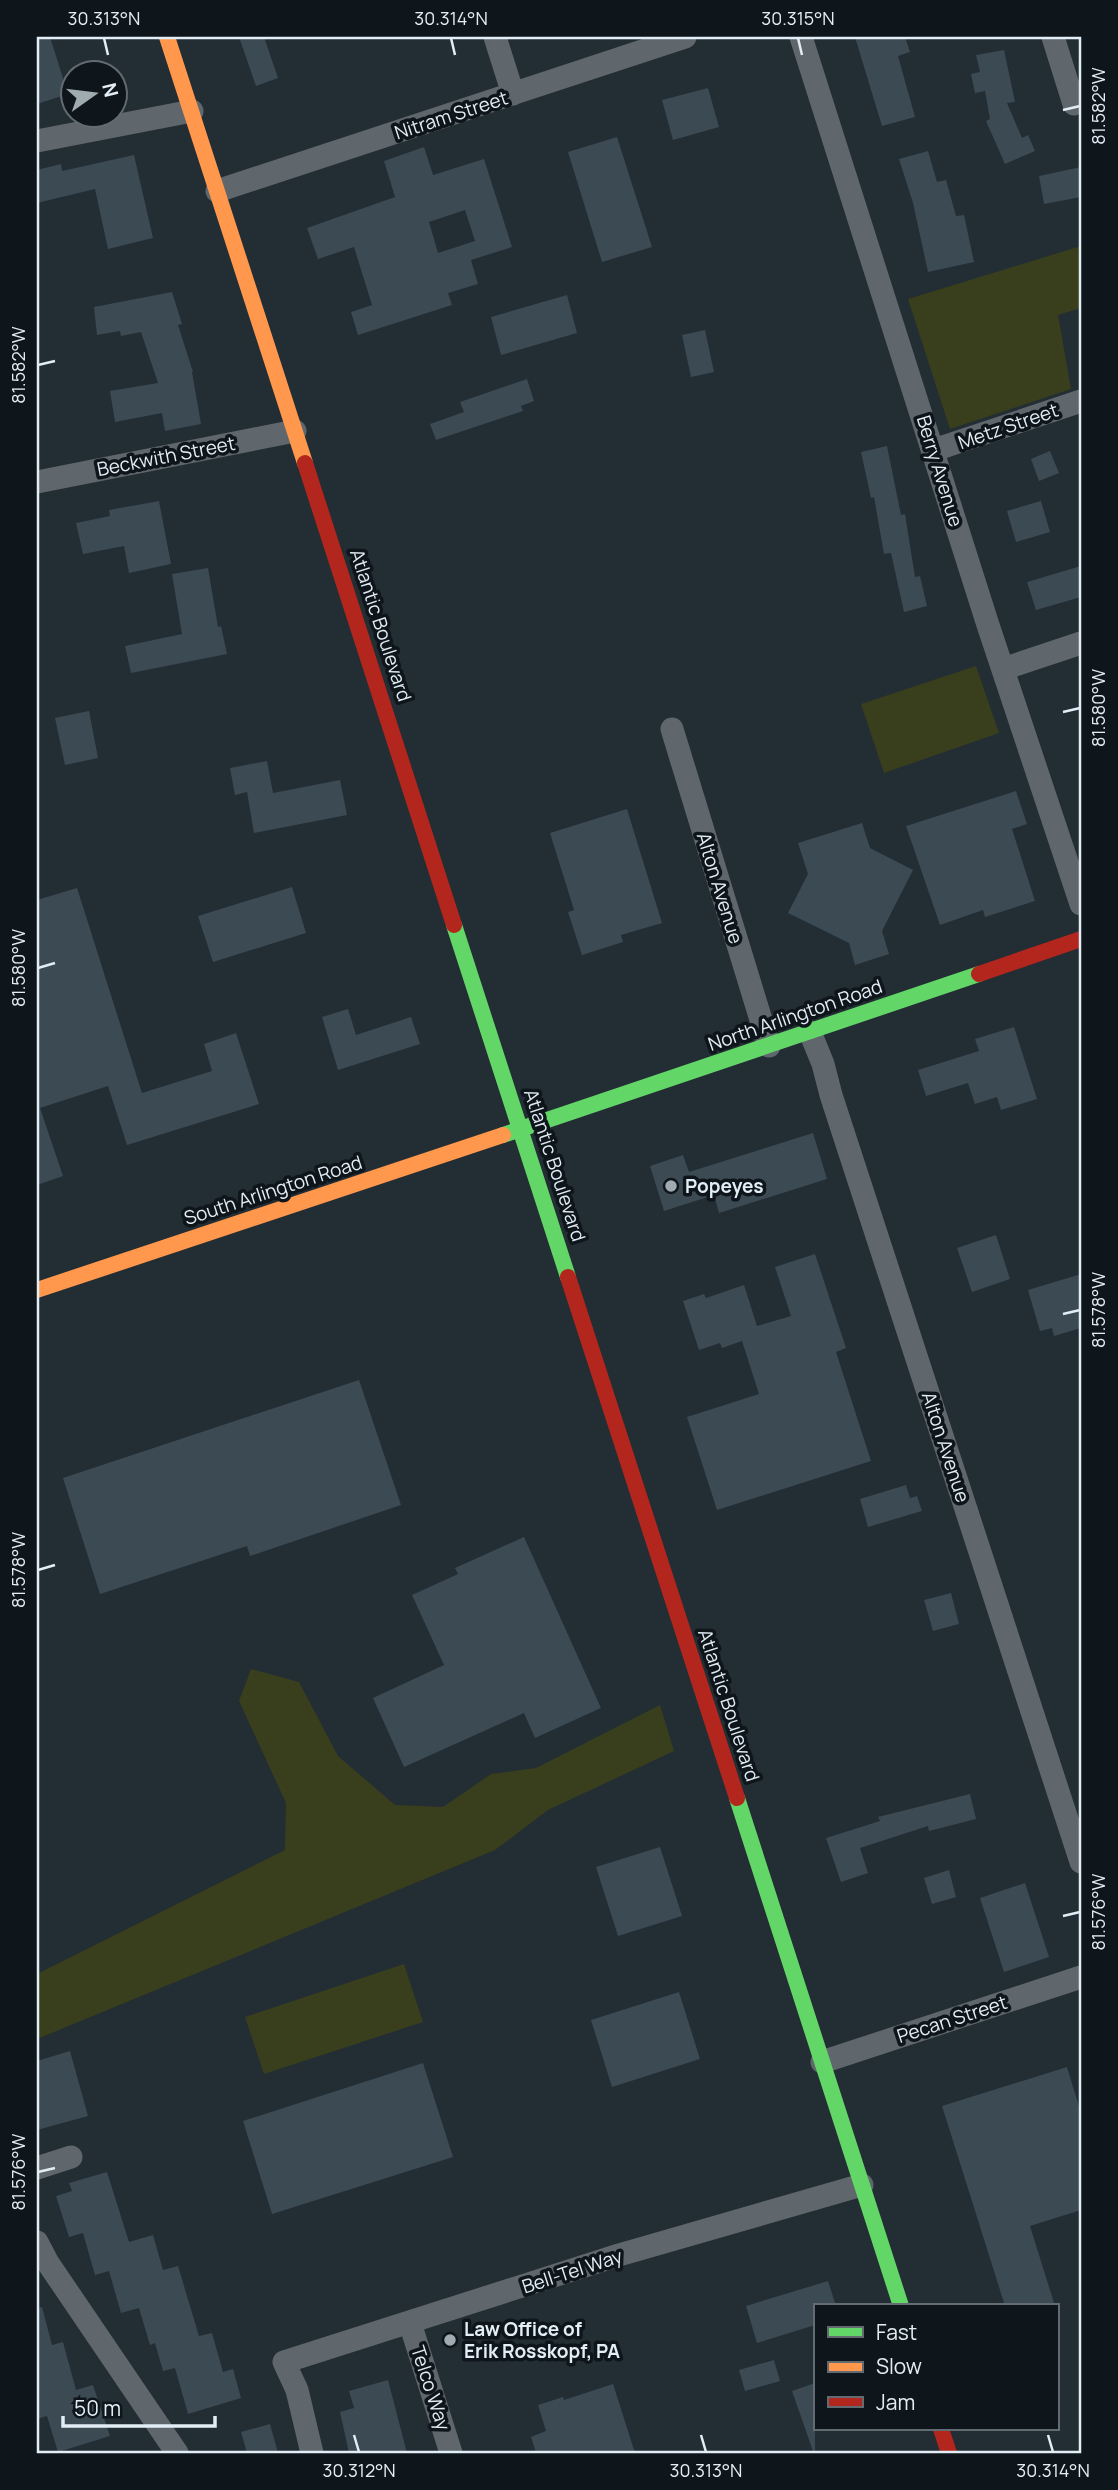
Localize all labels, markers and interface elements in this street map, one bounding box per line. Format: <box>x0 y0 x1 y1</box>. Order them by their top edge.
text: 30.313°N <box>68 6 140 30</box>
text: 30.314°N <box>414 6 488 30</box>
text: 30.315°N <box>761 6 835 30</box>
north arrow <box>60 60 130 130</box>
text: 81.582°W <box>1086 67 1110 145</box>
text: N <box>96 80 125 100</box>
street label: Nitram Street <box>391 84 511 146</box>
text: 81.582°W <box>6 326 30 404</box>
street label: Metz Street <box>954 397 1062 455</box>
street label: Berry Avenue <box>911 412 969 530</box>
street label: Beckwith Street <box>95 430 237 482</box>
street label: Atlantic Boulevard <box>344 545 418 705</box>
text: 81.580°W <box>1086 669 1110 747</box>
street label: Alton Avenue <box>691 829 749 947</box>
text: 81.580°W <box>6 929 30 1007</box>
street label: North Arlington Road <box>704 973 886 1057</box>
street label: Atlantic Boulevard <box>518 1085 592 1245</box>
street label: South Arlington Road <box>181 1149 365 1231</box>
place label: Popeyes <box>685 1173 764 1199</box>
marker: Popeyes <box>663 1178 679 1194</box>
text: 81.578°W <box>1086 1272 1110 1348</box>
street label: Alton Avenue <box>916 1388 976 1506</box>
text: 81.578°W <box>6 1532 30 1608</box>
street label: Atlantic Boulevard <box>692 1625 766 1785</box>
text: 81.576°W <box>1086 1873 1110 1950</box>
street label: Pecan Street <box>894 1989 1010 2049</box>
text: 81.576°W <box>6 2133 30 2210</box>
street label: Bell-Tel Way <box>518 2243 626 2299</box>
legend <box>814 2304 1058 2430</box>
place label: Law Office of Erik Rosskopf, PA <box>464 2316 620 2364</box>
text: Fast <box>876 2318 917 2346</box>
marker: Law Office of Erik Rosskopf, PA <box>442 2332 458 2348</box>
street label: Telco Way <box>405 2342 457 2434</box>
text: Slow <box>876 2352 922 2380</box>
scale bar <box>63 2385 215 2429</box>
text: Jam <box>876 2388 915 2416</box>
text: 50 m <box>74 2394 121 2422</box>
text: 30.312°N <box>322 2458 396 2482</box>
text: 30.313°N <box>670 2458 742 2482</box>
text: 30.314°N <box>1016 2458 1090 2482</box>

